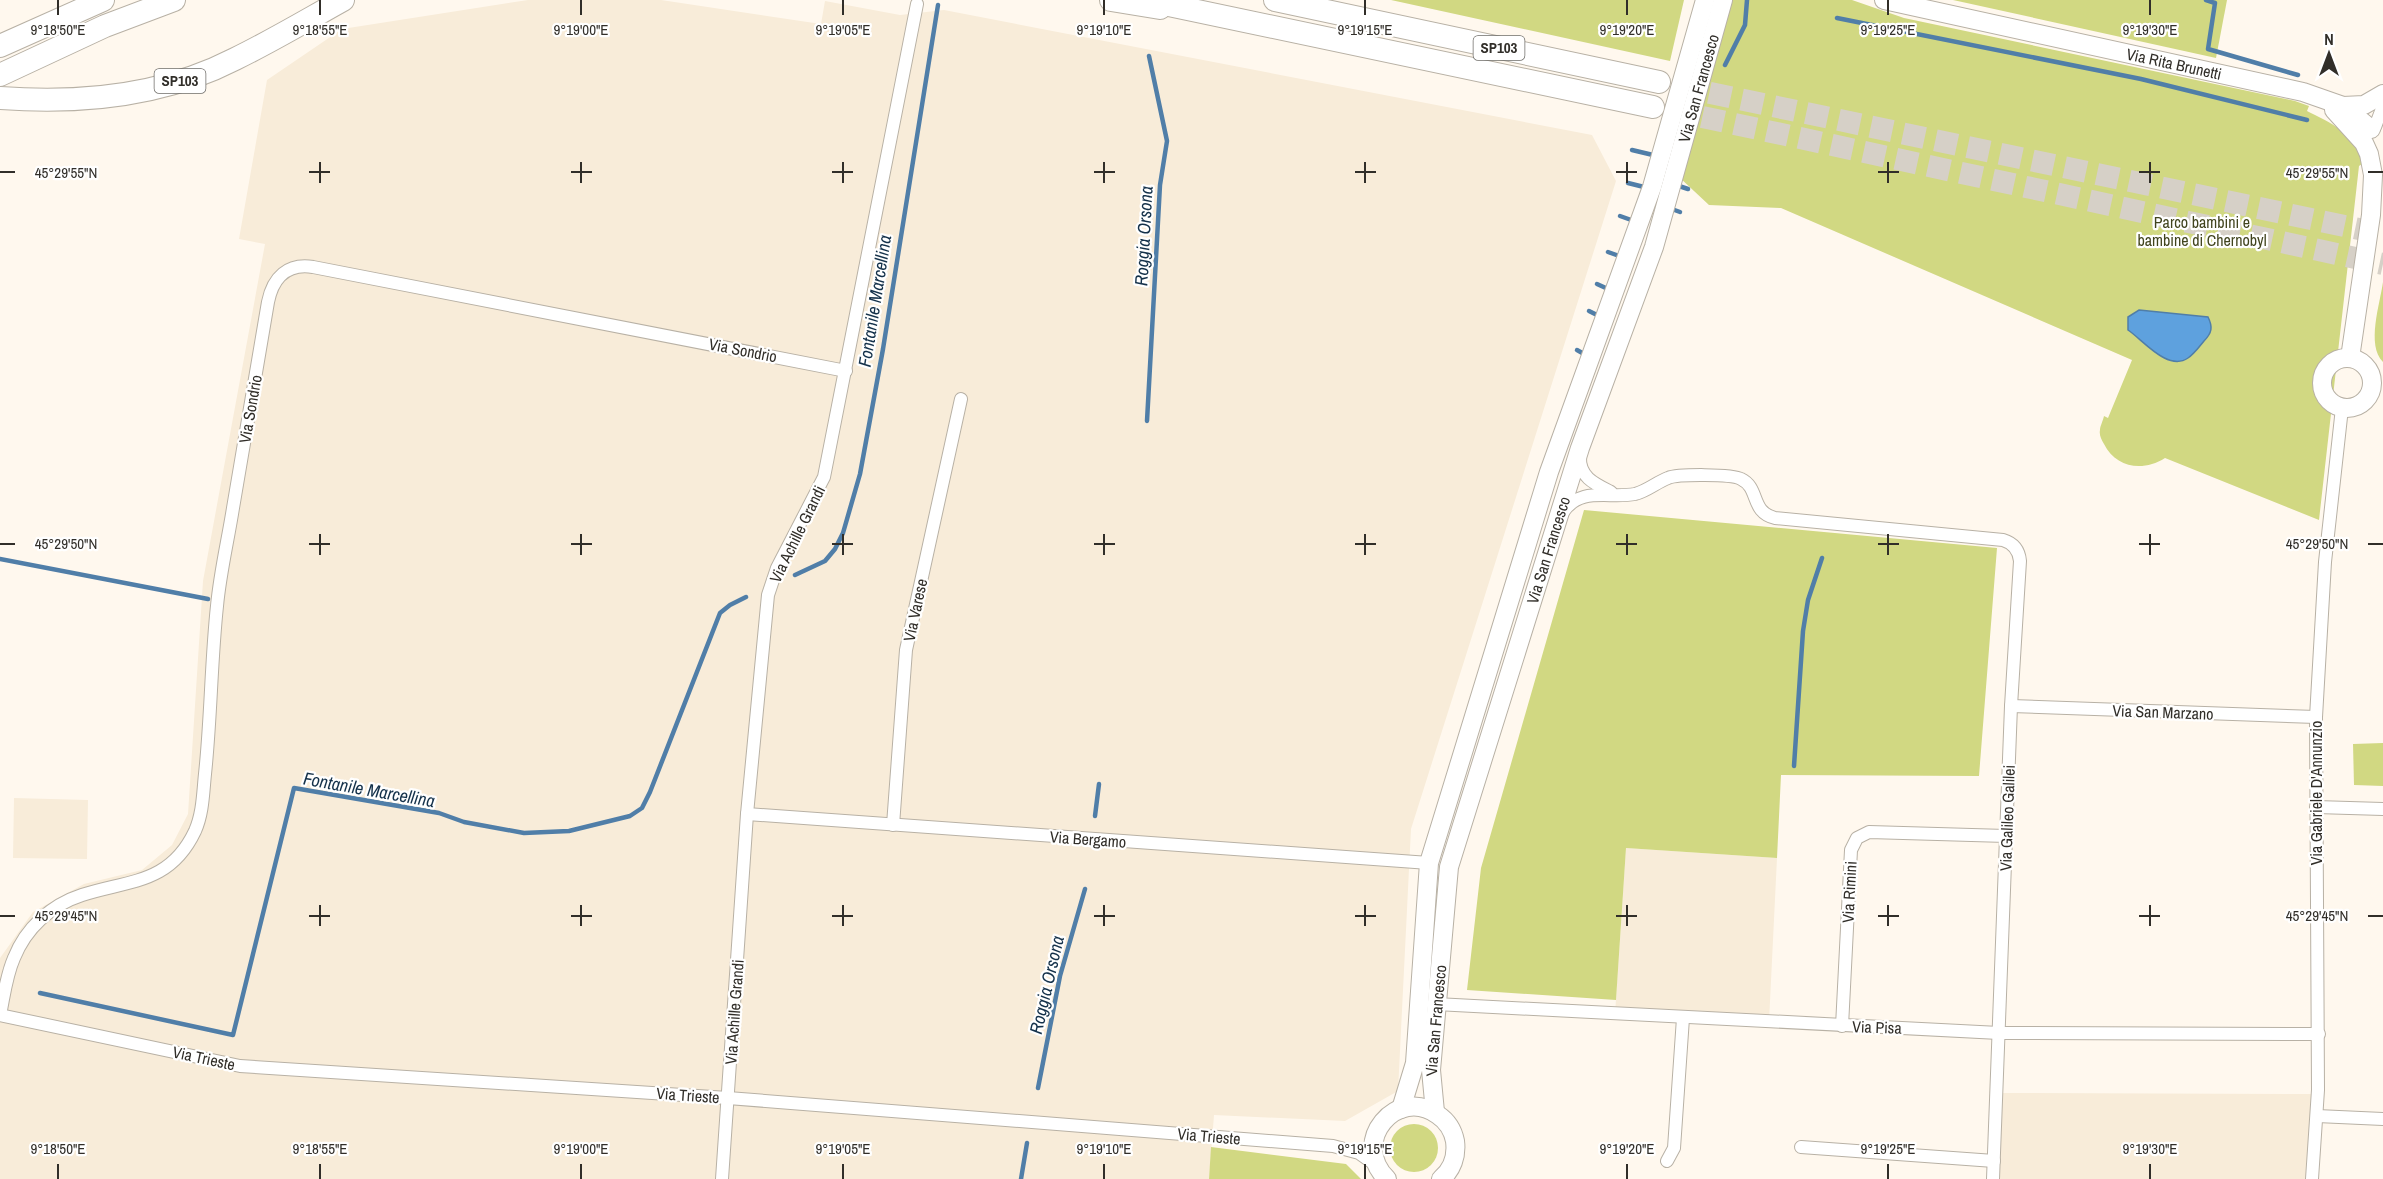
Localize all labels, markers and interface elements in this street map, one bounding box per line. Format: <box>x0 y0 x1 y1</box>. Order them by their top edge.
text: 9°18'50"E <box>30 19 86 40</box>
text: 9°18'55"E <box>292 19 348 40</box>
text: 9°19'00"E <box>553 19 609 40</box>
text: 9°19'05"E <box>815 19 871 40</box>
text: 9°19'10"E <box>1076 19 1132 40</box>
text: 9°19'15"E <box>1337 19 1393 40</box>
text: 9°19'20"E <box>1599 19 1655 40</box>
text: 9°19'25"E <box>1860 19 1916 40</box>
text: 9°19'30"E <box>2122 19 2178 40</box>
north arrow <box>2299 24 2359 84</box>
text: N <box>2324 28 2334 50</box>
street label: Via San Francesco <box>1673 32 1724 145</box>
road number: SP103 <box>1474 36 1524 60</box>
street label: Via Rita Brunetti <box>2124 43 2224 85</box>
road number: SP103 <box>154 69 206 93</box>
text: 45°29'55"N <box>35 162 97 183</box>
text: 45°29'55"N <box>2286 162 2348 183</box>
water label: Roggia Orsona <box>1128 185 1159 287</box>
park label: Parco bambini e bambine di Chernobyl <box>2137 211 2267 251</box>
water label: Fontanile Marcellina <box>852 233 897 369</box>
street label: Via Sondrio <box>707 333 779 367</box>
street label: Via Sondrio <box>233 373 267 445</box>
street label: Via Achille Grandi <box>764 482 830 586</box>
street label: Via San Francesco <box>1521 494 1575 607</box>
text: 45°29'50"N <box>35 533 97 554</box>
text: 45°29'50"N <box>2286 533 2348 554</box>
street label: Via Varese <box>898 577 932 643</box>
street label: Via San Marzano <box>2112 699 2214 725</box>
street label: Via Gabriele D'Annunzio <box>2305 721 2327 865</box>
street label: Via Galileo Galilei <box>1994 765 2020 871</box>
water label: Fontanile Marcellina <box>301 766 437 813</box>
street label: Via Bergamo <box>1049 825 1127 853</box>
street label: Via Rimini <box>1836 861 1862 923</box>
text: 45°29'45"N <box>35 905 97 926</box>
text: 45°29'45"N <box>2286 905 2348 926</box>
water label: Roggia Orsona <box>1023 933 1070 1036</box>
street label: Via Achille Grandi <box>719 959 749 1065</box>
street label: Via San Francesco <box>1420 964 1451 1077</box>
street label: Via Pisa <box>1852 1015 1903 1039</box>
street label: Via Trieste <box>171 1041 237 1075</box>
street label: Via Trieste <box>656 1082 720 1108</box>
street label: Via Trieste <box>1177 1122 1241 1150</box>
text: 9°18'50"E <box>30 1138 86 1159</box>
text: 9°18'55"E <box>292 1138 348 1159</box>
text: 9°19'00"E <box>553 1138 609 1159</box>
text: 9°19'05"E <box>815 1138 871 1159</box>
text: 9°19'10"E <box>1076 1138 1132 1159</box>
text: 9°19'15"E <box>1337 1138 1393 1159</box>
text: 9°19'20"E <box>1599 1138 1655 1159</box>
text: 9°19'25"E <box>1860 1138 1916 1159</box>
text: 9°19'30"E <box>2122 1138 2178 1159</box>

